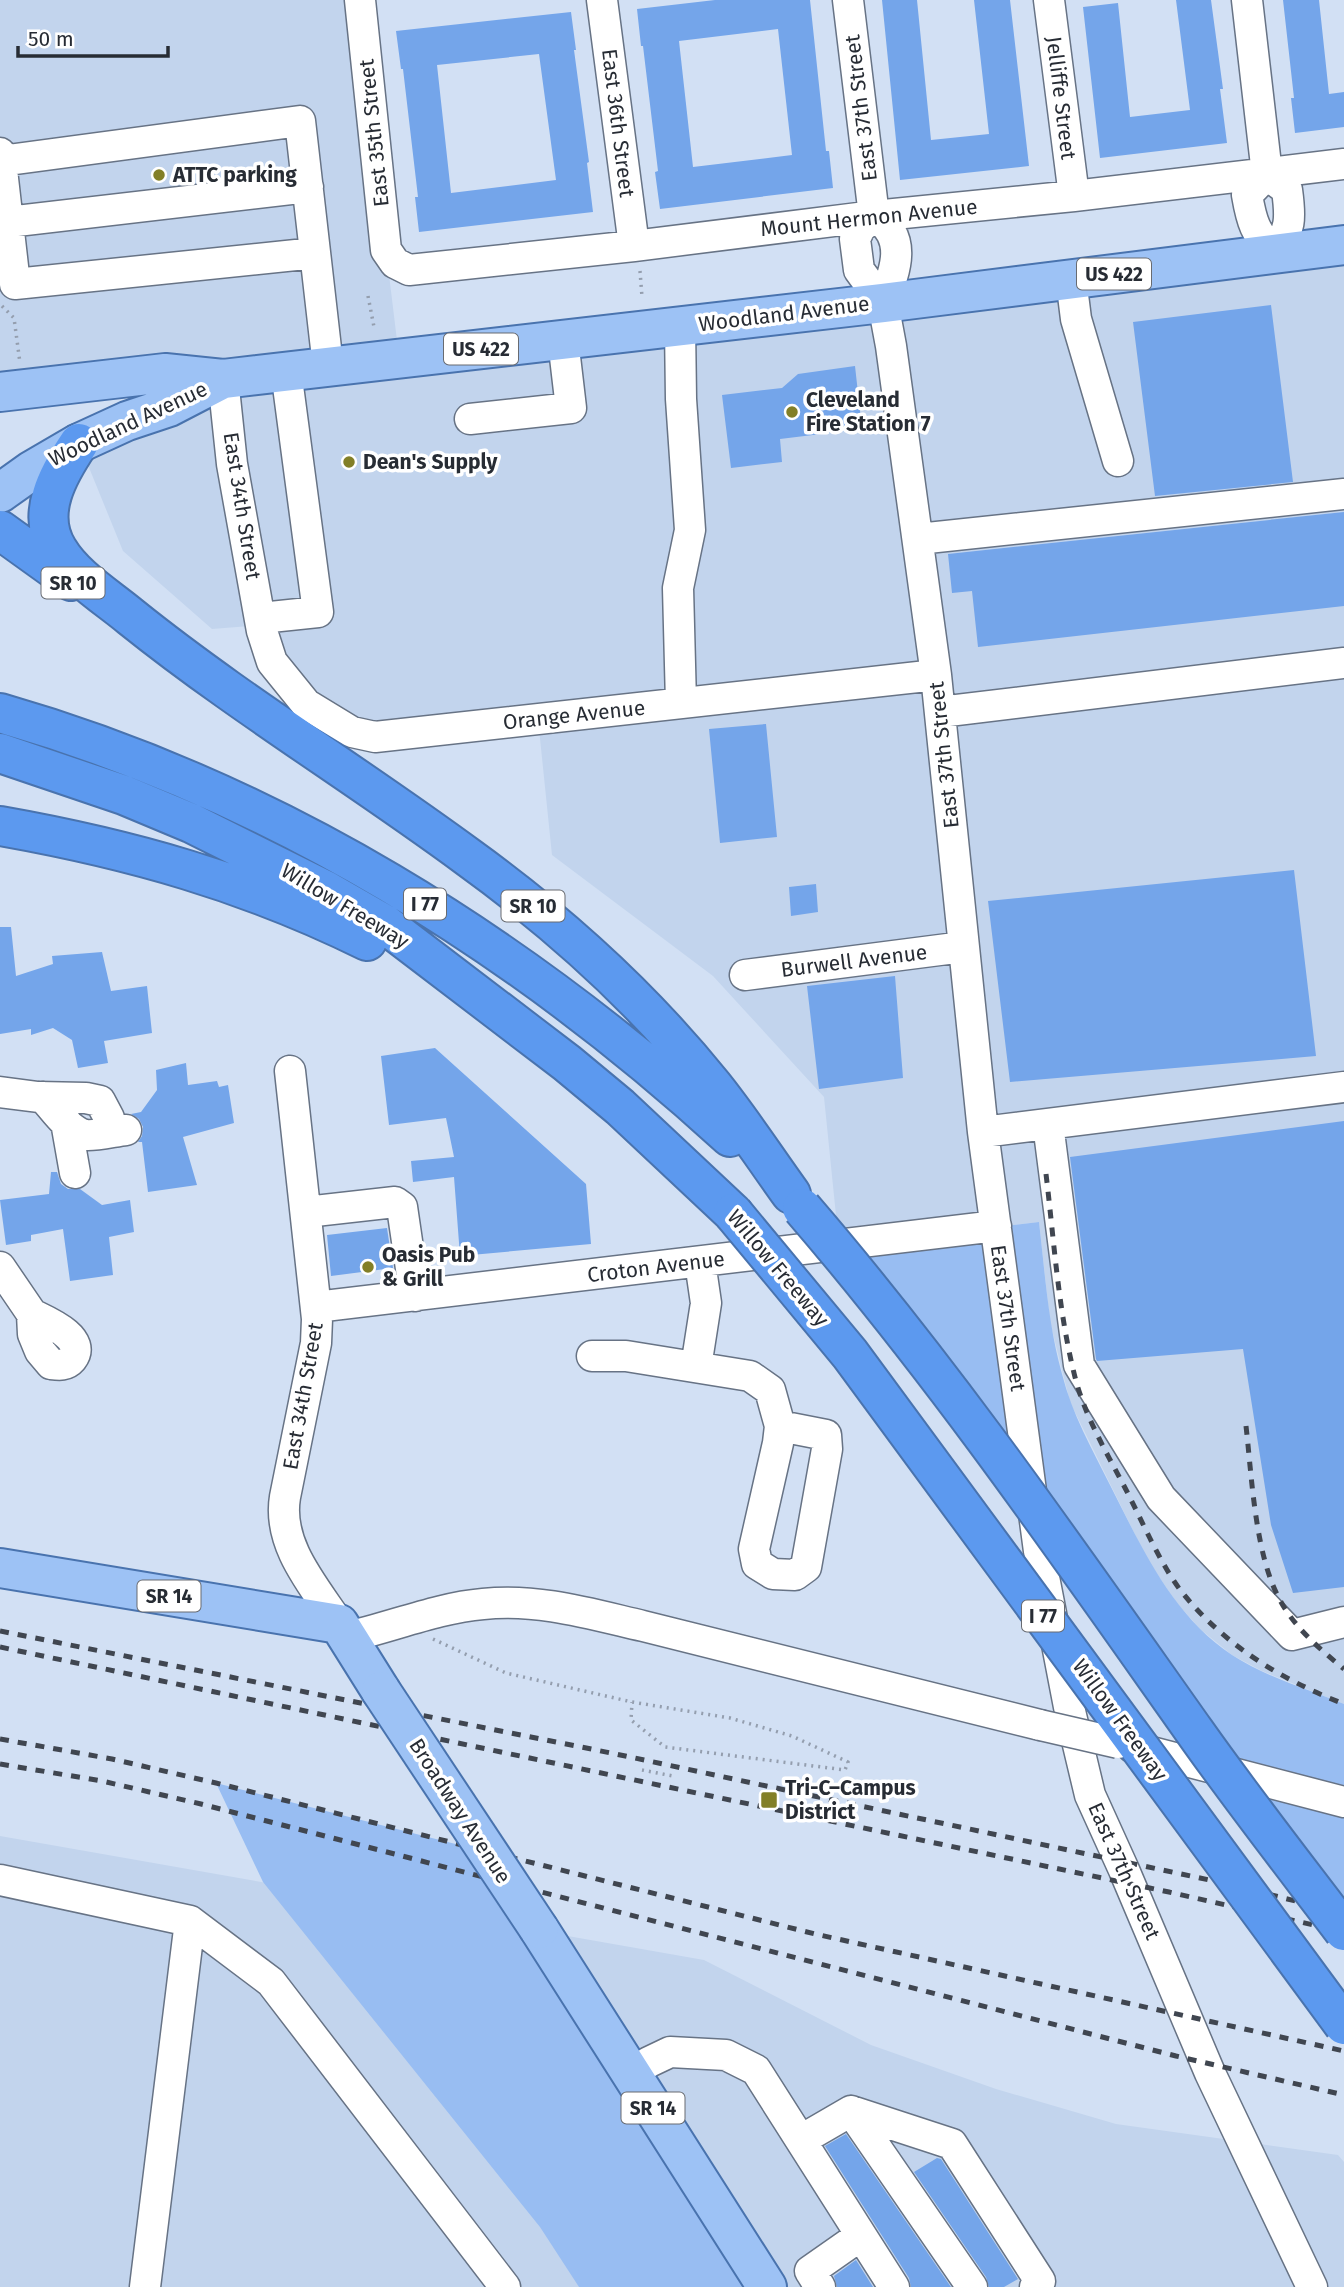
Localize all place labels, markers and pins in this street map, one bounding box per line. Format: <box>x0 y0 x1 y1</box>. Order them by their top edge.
place label: ATTC parking <box>172 162 297 188</box>
marker: ATTC parking <box>151 167 167 183</box>
place label: Cleveland Fire Station 7 <box>806 387 931 437</box>
marker: Cleveland Fire Station 7 <box>784 404 800 420</box>
place label: Dean's Supply <box>363 449 498 475</box>
marker: Dean's Supply <box>341 454 357 470</box>
place label: Oasis Pub & Grill <box>382 1242 475 1292</box>
marker: Oasis Pub & Grill <box>360 1259 376 1275</box>
place label: Tri-C–Campus District <box>785 1775 916 1825</box>
marker: Tri-C–Campus District <box>759 1790 779 1810</box>

